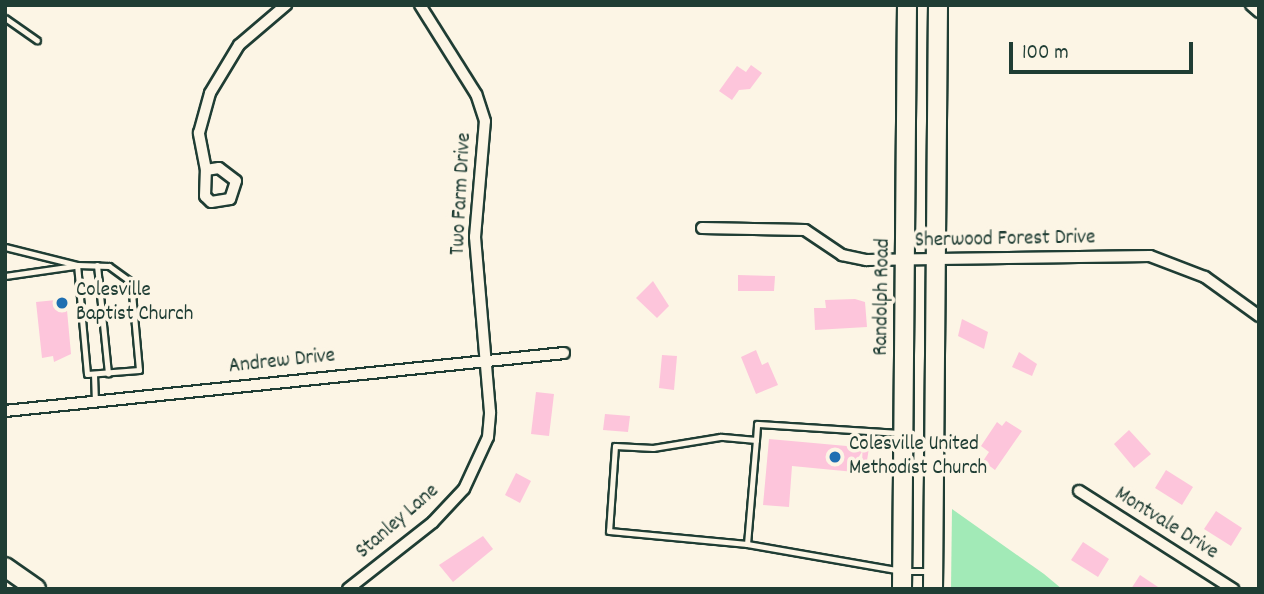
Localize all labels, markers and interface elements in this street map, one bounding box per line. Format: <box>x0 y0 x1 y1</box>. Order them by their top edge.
scale bar <box>1012 28 1196 72</box>
text: 100 m <box>1022 39 1069 69</box>
street label: Two Farm Drive <box>446 132 478 256</box>
street label: Sherwood Forest Drive <box>915 226 1095 254</box>
street label: Randolph Road <box>869 238 897 356</box>
place label: Colesville Baptist Church <box>76 278 193 328</box>
marker: Colesville Baptist Church <box>54 295 70 311</box>
street label: Andrew Drive <box>228 344 336 380</box>
place label: Colesville United Methodist Church <box>849 432 987 482</box>
marker: Colesville United Methodist Church <box>827 449 843 465</box>
street label: Stanley Lane <box>351 479 445 565</box>
street label: Montvale Drive <box>1110 482 1222 566</box>

